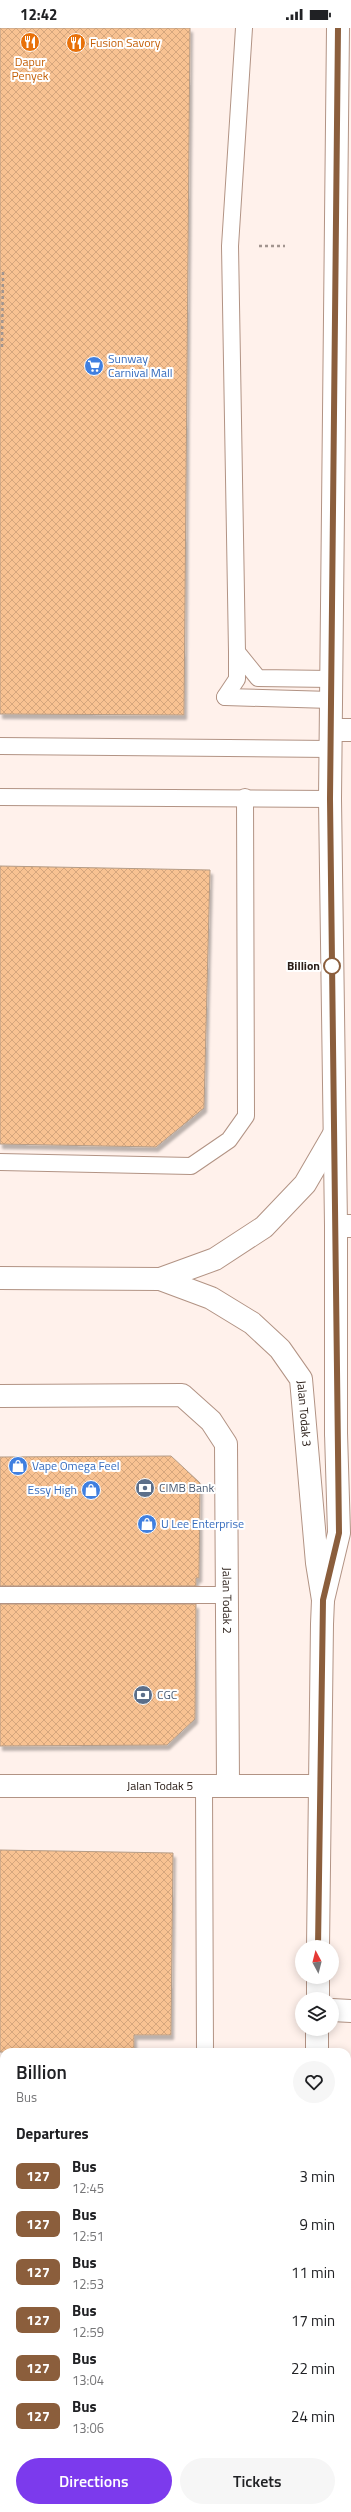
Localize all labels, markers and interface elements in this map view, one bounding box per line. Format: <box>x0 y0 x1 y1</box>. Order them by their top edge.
text: 12:42 <box>20 3 57 26</box>
restaurant icon: Dapur Penyek <box>19 31 41 53</box>
restaurant icon: Fusion Savory <box>65 32 87 54</box>
place label: Fusion Savory <box>90 33 161 52</box>
place label: Dapur Penyek <box>12 52 49 85</box>
place label: Sunway Carnival Mall <box>108 349 173 382</box>
supermarket icon: Sunway Carnival Mall <box>83 355 105 377</box>
place label: Billion <box>287 956 320 975</box>
marker: Billion <box>323 957 341 975</box>
street label: Jalan Todak 3 <box>292 1380 317 1447</box>
shop icon: Vape Omega Feel <box>7 1455 29 1477</box>
place label: Vape Omega Feel <box>32 1456 120 1475</box>
bank icon: CIMB Bank <box>134 1477 156 1499</box>
place label: CIMB Bank <box>159 1478 214 1497</box>
shop icon: Essy High <box>80 1479 102 1501</box>
place label: Essy High <box>28 1480 77 1499</box>
shop icon: U Lee Enterprise <box>136 1513 158 1535</box>
place label: U Lee Enterprise <box>161 1514 244 1533</box>
street label: Jalan Todak 2 <box>218 1567 237 1634</box>
bank icon: CGC <box>132 1684 154 1706</box>
place label: CGC <box>157 1685 178 1704</box>
street label: Jalan Todak 5 <box>127 1776 193 1795</box>
north arrow <box>295 1940 339 1984</box>
map controls <box>295 1940 339 2036</box>
button: layers <box>295 1992 339 2036</box>
text: Billion <box>16 2057 67 2086</box>
button: heart <box>293 2061 335 2103</box>
text: Bus <box>16 2087 37 2107</box>
text: Departures <box>16 2122 89 2145</box>
text: Bus <box>72 2155 97 2178</box>
text: 127 <box>26 2165 50 2186</box>
text: 3 min <box>299 2165 335 2188</box>
text: 12:45 <box>72 2178 104 2198</box>
text: Bus <box>72 2203 97 2226</box>
text: 127 <box>26 2213 50 2234</box>
text: 9 min <box>299 2213 335 2236</box>
text: 12:51 <box>72 2226 104 2246</box>
text: Bus <box>72 2251 97 2274</box>
text: 127 <box>26 2261 50 2282</box>
text: 11 min <box>291 2261 335 2284</box>
text: 12:53 <box>72 2274 104 2294</box>
text: Bus <box>72 2299 97 2322</box>
text: 127 <box>26 2309 50 2330</box>
text: 17 min <box>291 2309 335 2332</box>
text: 12:59 <box>72 2322 104 2342</box>
text: Bus <box>72 2347 97 2370</box>
text: 127 <box>26 2357 50 2378</box>
text: 22 min <box>291 2357 335 2380</box>
text: 13:04 <box>72 2370 104 2390</box>
text: Bus <box>72 2395 97 2418</box>
text: 127 <box>26 2405 50 2426</box>
text: 24 min <box>291 2405 335 2428</box>
text: 13:06 <box>72 2418 104 2438</box>
button: Directions <box>16 2458 172 2504</box>
button: Tickets <box>180 2458 335 2504</box>

